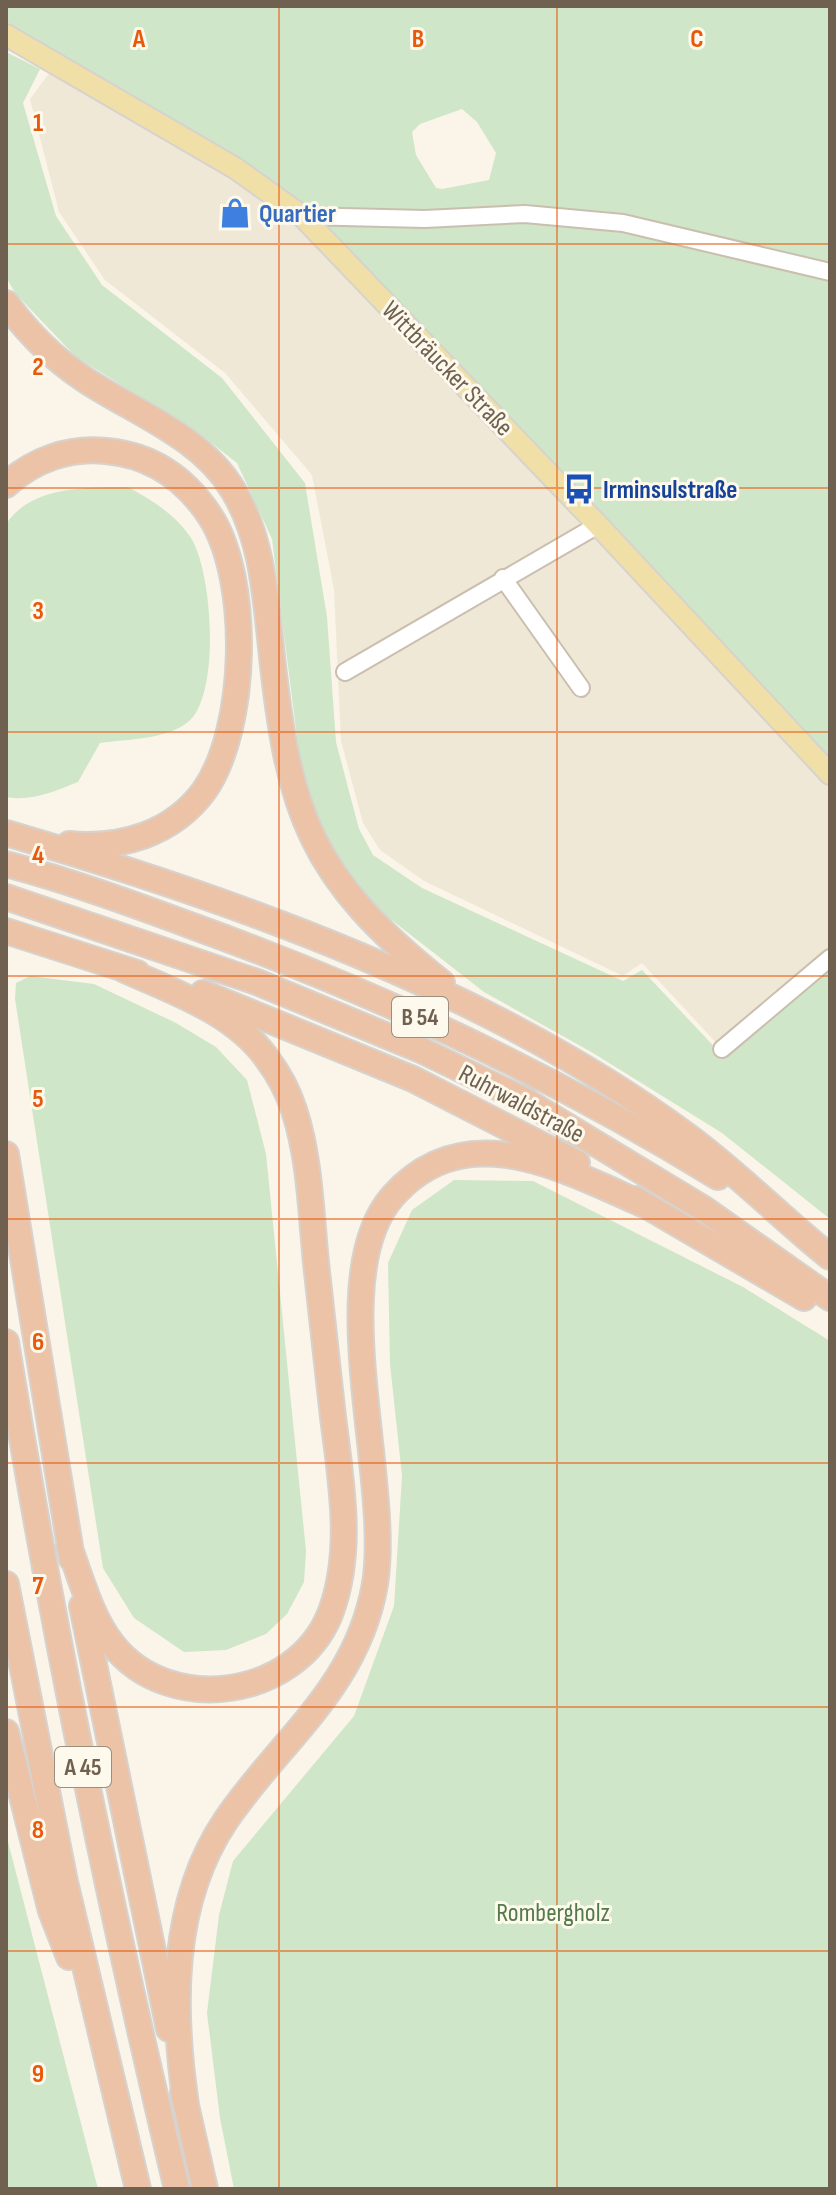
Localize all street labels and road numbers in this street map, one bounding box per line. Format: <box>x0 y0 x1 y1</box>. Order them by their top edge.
street label: Wittbräucker Straße <box>375 295 519 443</box>
road number: B 54 <box>392 997 448 1037</box>
street label: Ruhrwaldstraße <box>453 1058 589 1150</box>
road number: A 45 <box>55 1747 111 1787</box>

